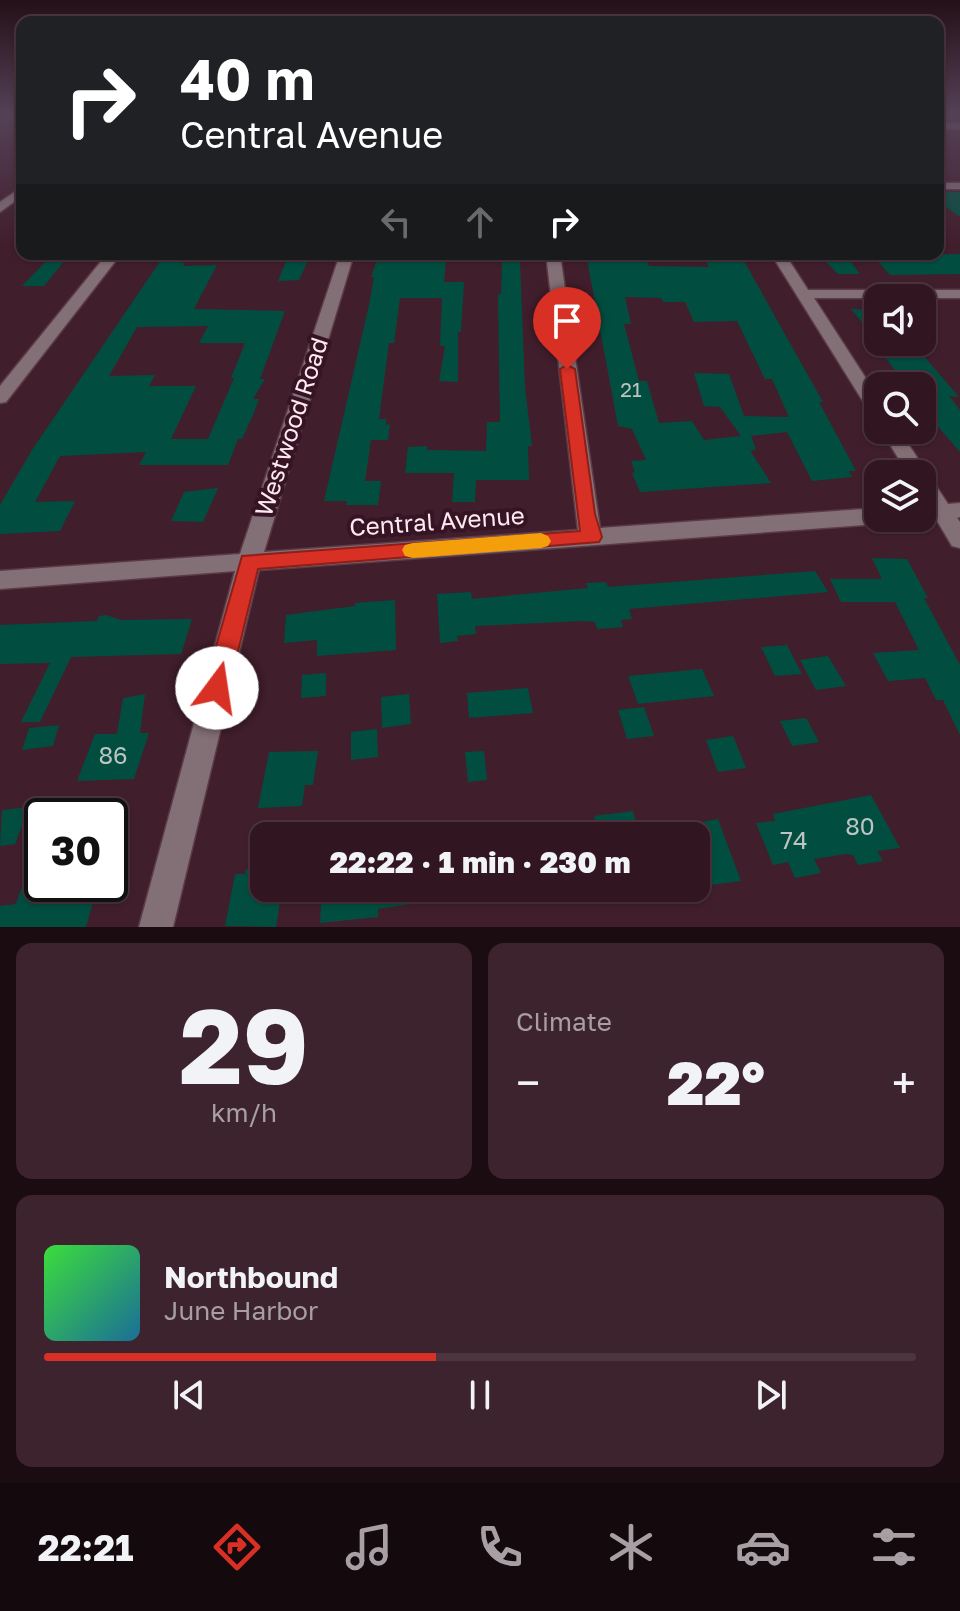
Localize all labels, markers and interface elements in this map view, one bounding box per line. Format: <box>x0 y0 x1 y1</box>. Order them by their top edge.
text: 40 m <box>180 45 314 112</box>
icon: right <box>48 48 152 152</box>
text: Central Avenue <box>180 113 443 156</box>
icon: left <box>374 200 418 244</box>
icon: ahead <box>458 200 502 244</box>
icon: right <box>542 200 586 244</box>
map controls <box>864 284 936 532</box>
button: sound <box>864 284 936 356</box>
pin <box>533 287 601 369</box>
icon: arrive <box>545 299 589 343</box>
street label: Westwood Road <box>248 334 333 520</box>
button: search <box>864 372 936 444</box>
house number: 21 <box>620 377 642 401</box>
button: layers <box>864 460 936 532</box>
street label: Central Avenue <box>348 500 525 541</box>
position arrow <box>175 646 259 730</box>
house number: 86 <box>98 740 128 769</box>
speed limit sign: 30 <box>24 798 128 902</box>
house number: 80 <box>845 811 875 840</box>
house number: 74 <box>780 825 808 854</box>
text: 22:22 · 1 min · 230 m <box>329 844 631 880</box>
text: 29 <box>179 982 309 1107</box>
text: Climate <box>516 1006 612 1037</box>
text: 22° <box>667 1046 765 1118</box>
text: − <box>516 1056 540 1109</box>
text: + <box>892 1056 916 1109</box>
text: km/h <box>211 1097 277 1128</box>
text: Northbound <box>164 1259 338 1295</box>
text: June Harbor <box>164 1295 318 1326</box>
icon: previous <box>167 1373 211 1417</box>
icon: pause <box>458 1373 502 1417</box>
icon: next <box>749 1373 793 1417</box>
icon: directions <box>209 1519 265 1575</box>
icon: music <box>341 1519 397 1575</box>
icon: phone <box>472 1519 528 1575</box>
icon: climate <box>603 1519 659 1575</box>
icon: car <box>735 1519 791 1575</box>
icon: filters <box>866 1519 922 1575</box>
text: 22:21 <box>38 1526 134 1569</box>

